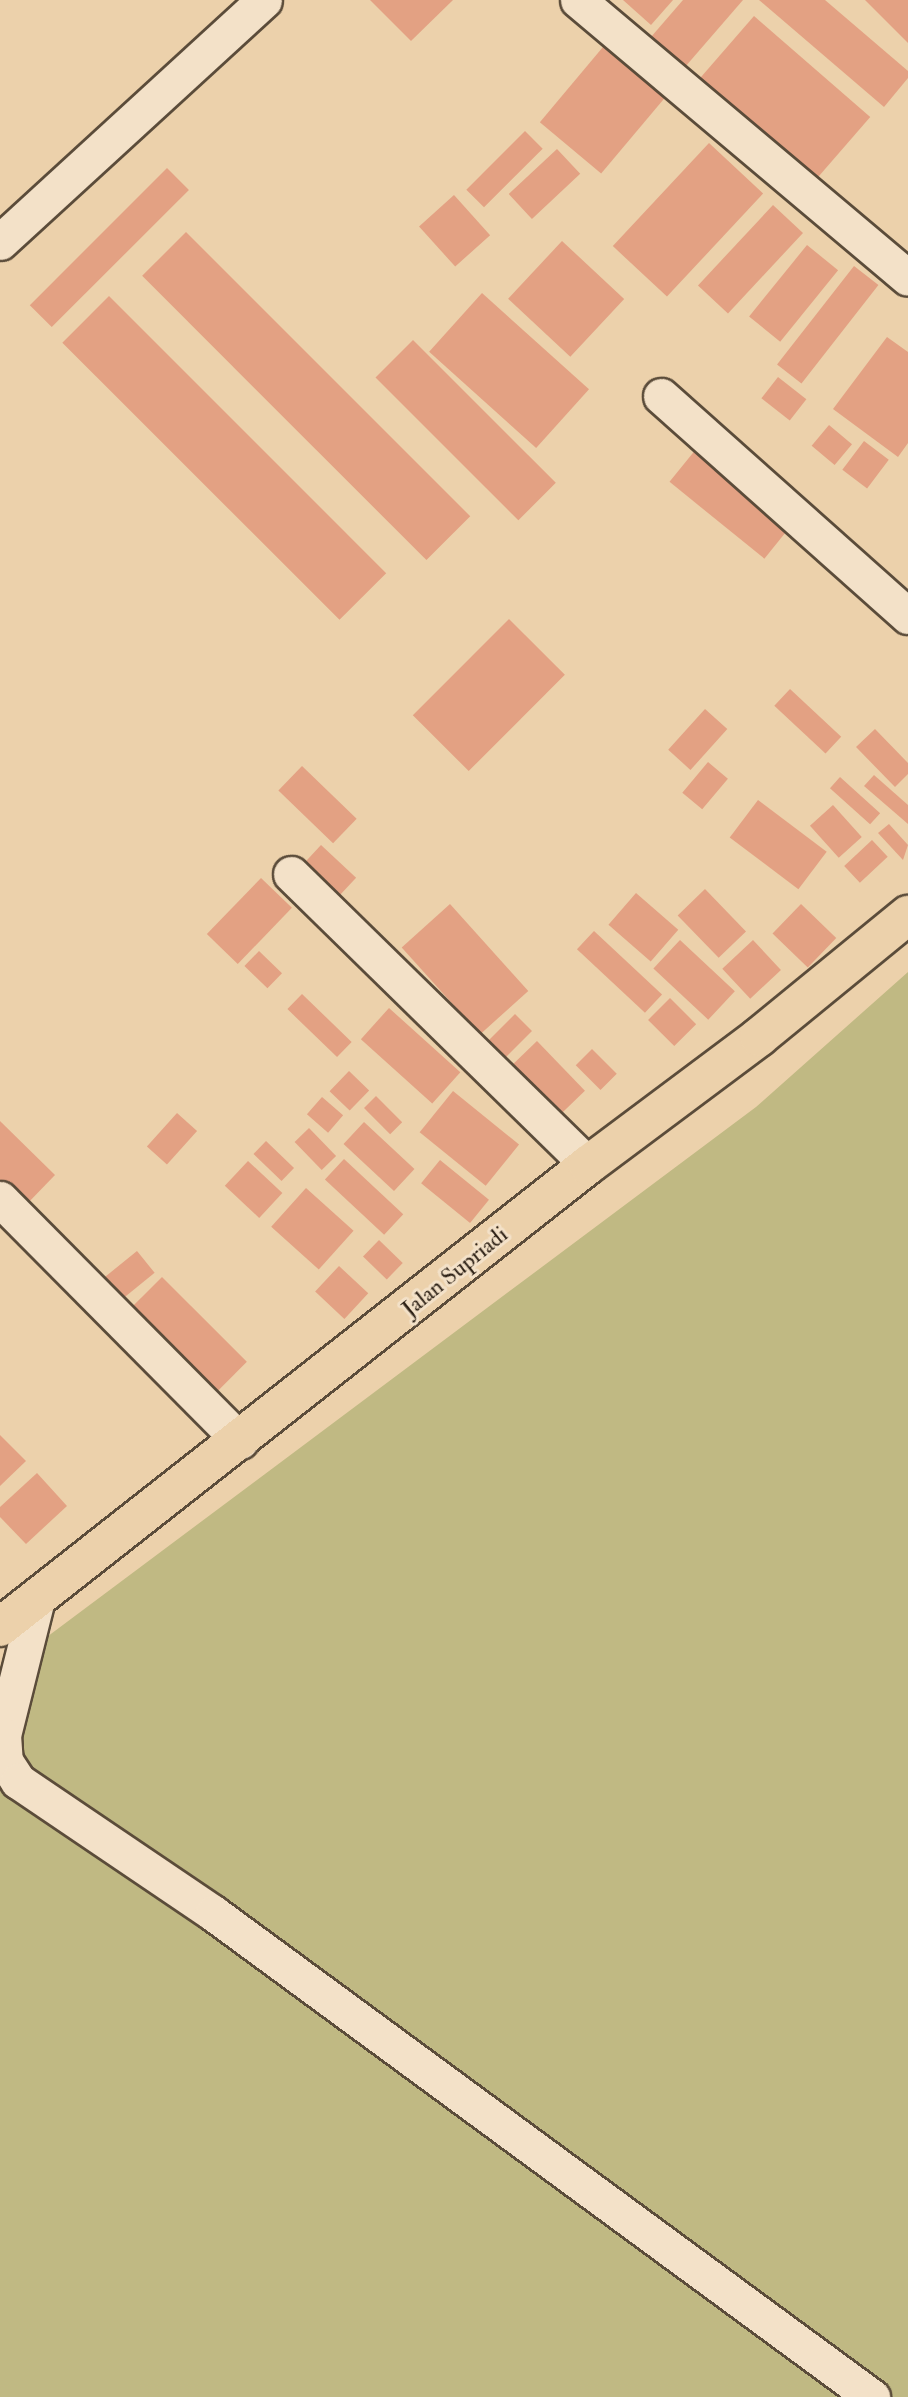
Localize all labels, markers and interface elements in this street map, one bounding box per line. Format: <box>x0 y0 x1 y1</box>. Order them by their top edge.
street label: Jalan Supriadi <box>397 1221 513 1323</box>

